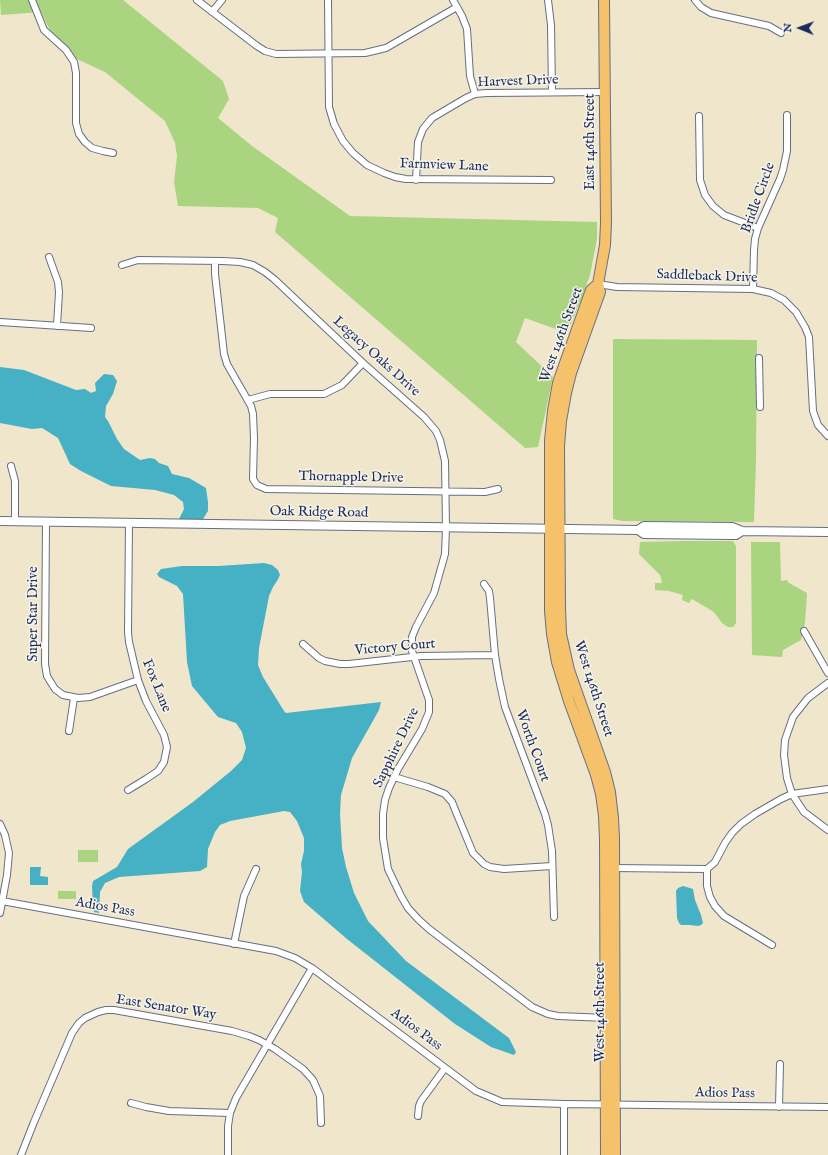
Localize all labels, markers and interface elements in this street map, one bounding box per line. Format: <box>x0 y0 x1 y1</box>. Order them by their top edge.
north arrow <box>780 8 820 48</box>
text: N <box>781 23 795 33</box>
street label: Harvest Drive <box>477 72 559 92</box>
street label: East 146th Street <box>583 94 599 190</box>
street label: Farmview Lane <box>399 156 489 176</box>
street label: Bridle Circle <box>738 160 780 236</box>
street label: Saddleback Drive <box>656 267 758 287</box>
street label: West 146th Street <box>537 285 587 385</box>
street label: Legacy Oaks Drive <box>329 313 423 401</box>
street label: Thornapple Drive <box>298 469 404 487</box>
street label: Oak Ridge Road <box>270 504 368 522</box>
street label: Super Star Drive <box>26 566 42 662</box>
street label: Victory Court <box>354 636 436 660</box>
street label: West 146th Street <box>570 639 616 739</box>
street label: Fox Lane <box>138 657 174 715</box>
street label: Sapphire Drive <box>370 705 424 791</box>
street label: Worth Court <box>511 708 553 784</box>
street label: Adios Pass <box>74 895 136 921</box>
street label: West 146th Street <box>593 962 609 1062</box>
street label: East Senator Way <box>115 992 217 1024</box>
street label: Adios Pass <box>387 1005 445 1055</box>
street label: Adios Pass <box>695 1085 755 1103</box>

